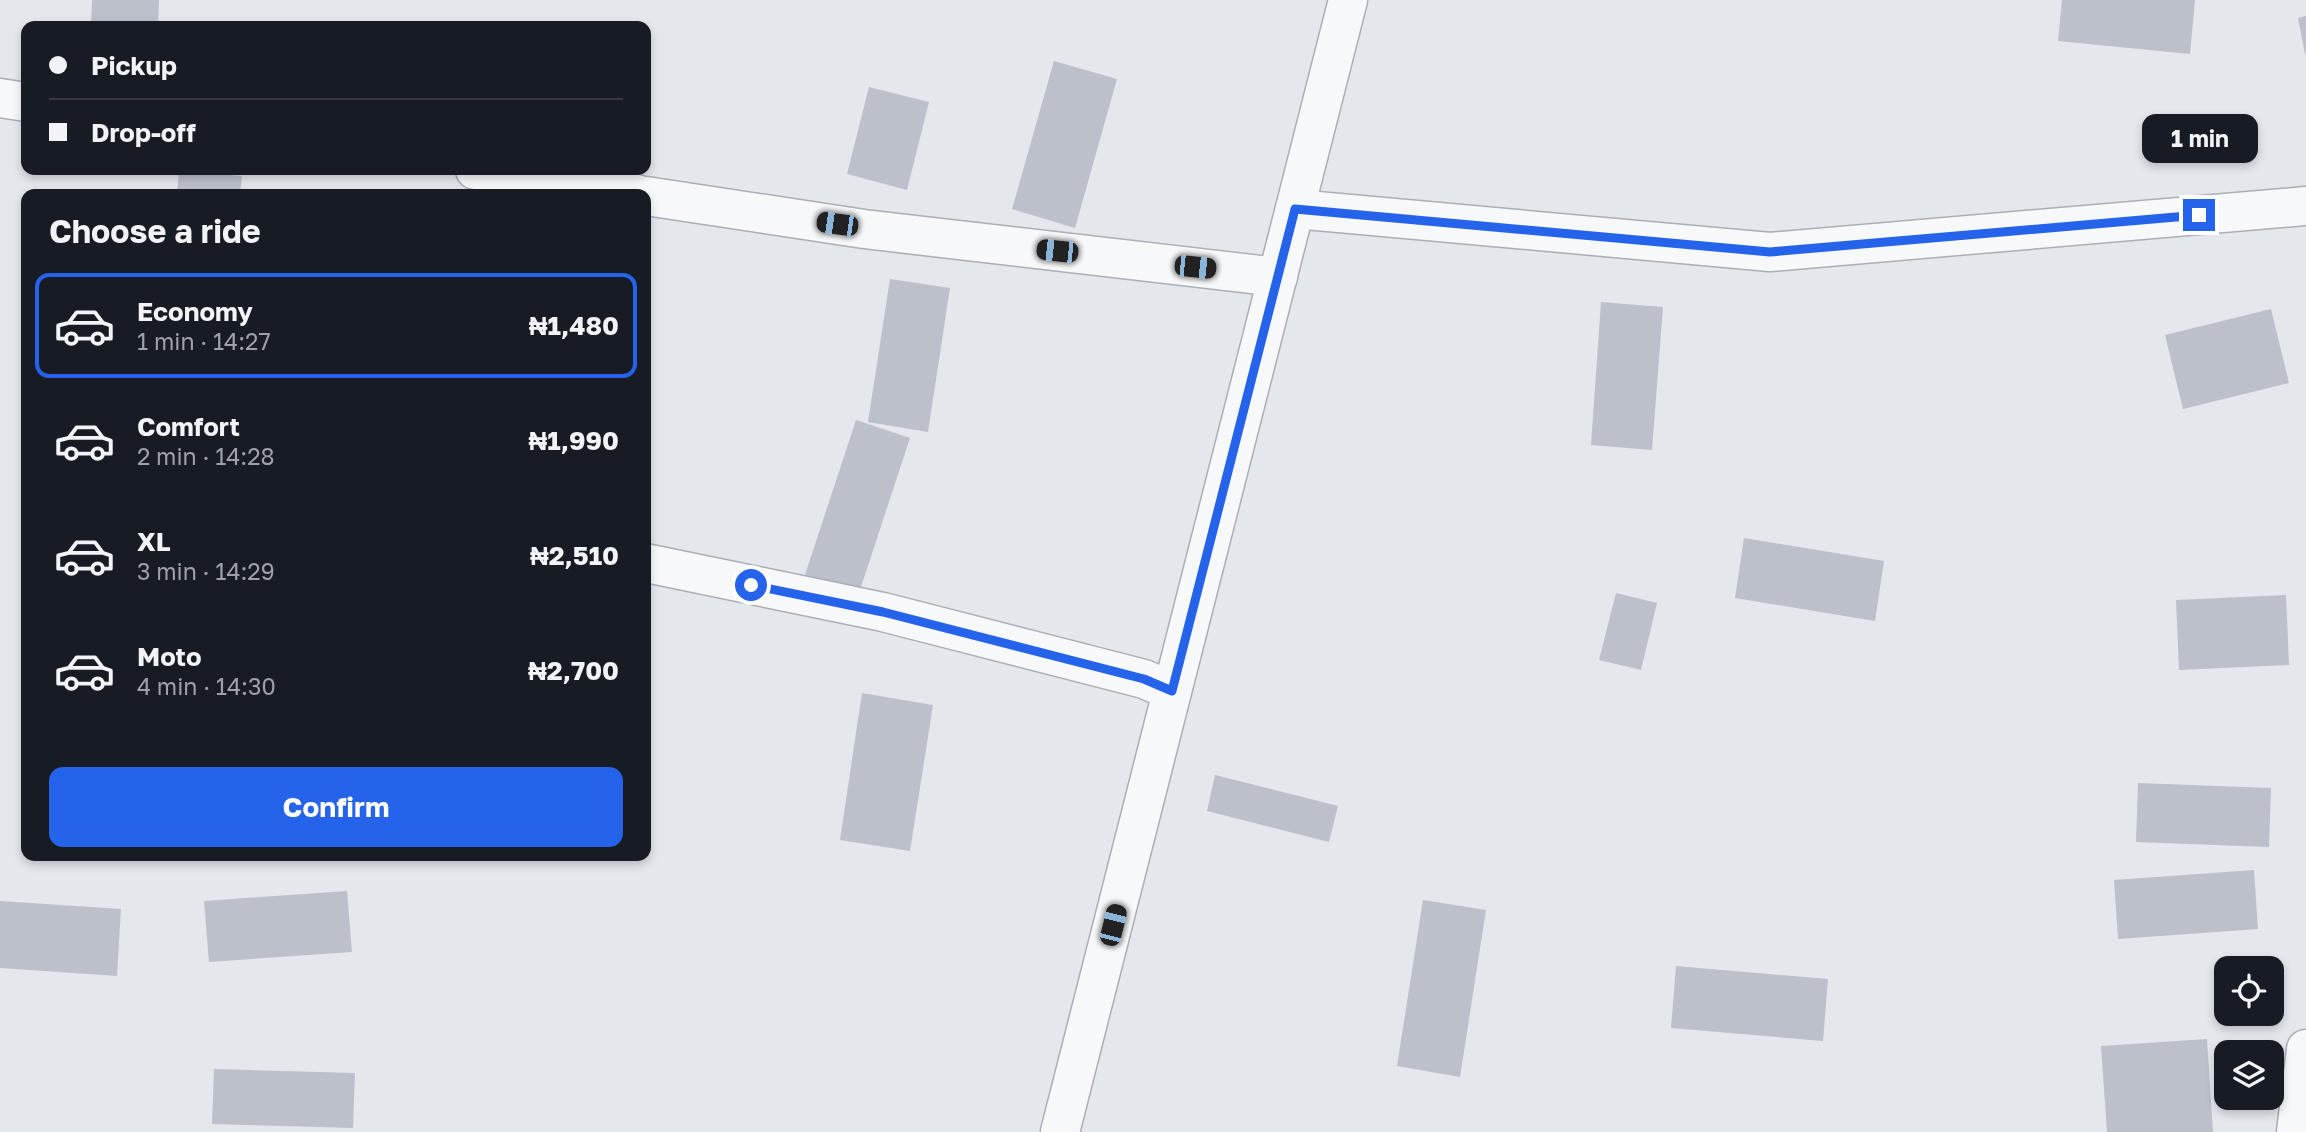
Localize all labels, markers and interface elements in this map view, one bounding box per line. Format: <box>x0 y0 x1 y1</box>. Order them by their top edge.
text: Pickup <box>91 50 177 81</box>
callout: 1 min <box>2141 114 2257 162</box>
text: Drop-off <box>91 117 196 148</box>
text: 1 min <box>2171 124 2229 152</box>
route end <box>2183 199 2215 231</box>
car <box>815 211 860 237</box>
text: Choose a ride <box>49 212 261 250</box>
car <box>1036 238 1079 264</box>
car <box>1174 254 1217 280</box>
icon: car <box>53 294 116 357</box>
text: Economy <box>137 296 253 327</box>
text: ₦1,480 <box>529 310 619 341</box>
text: 1 min · 14:27 <box>137 327 271 355</box>
icon: car <box>53 409 116 472</box>
text: Comfort <box>137 411 240 442</box>
text: ₦1,990 <box>529 425 619 456</box>
text: 2 min · 14:28 <box>137 442 275 470</box>
icon: car <box>53 524 116 587</box>
text: XL <box>137 526 171 557</box>
text: ₦2,510 <box>530 540 619 571</box>
text: 3 min · 14:29 <box>137 557 275 585</box>
route start <box>735 569 767 601</box>
icon: car <box>53 639 116 702</box>
text: Moto <box>137 641 202 672</box>
text: ₦2,700 <box>528 655 619 686</box>
text: 4 min · 14:30 <box>137 672 276 700</box>
button: Confirm <box>49 767 623 847</box>
car <box>1098 902 1129 948</box>
map controls <box>2214 956 2284 1110</box>
button: locate <box>2214 956 2284 1026</box>
button: layers <box>2214 1040 2284 1110</box>

